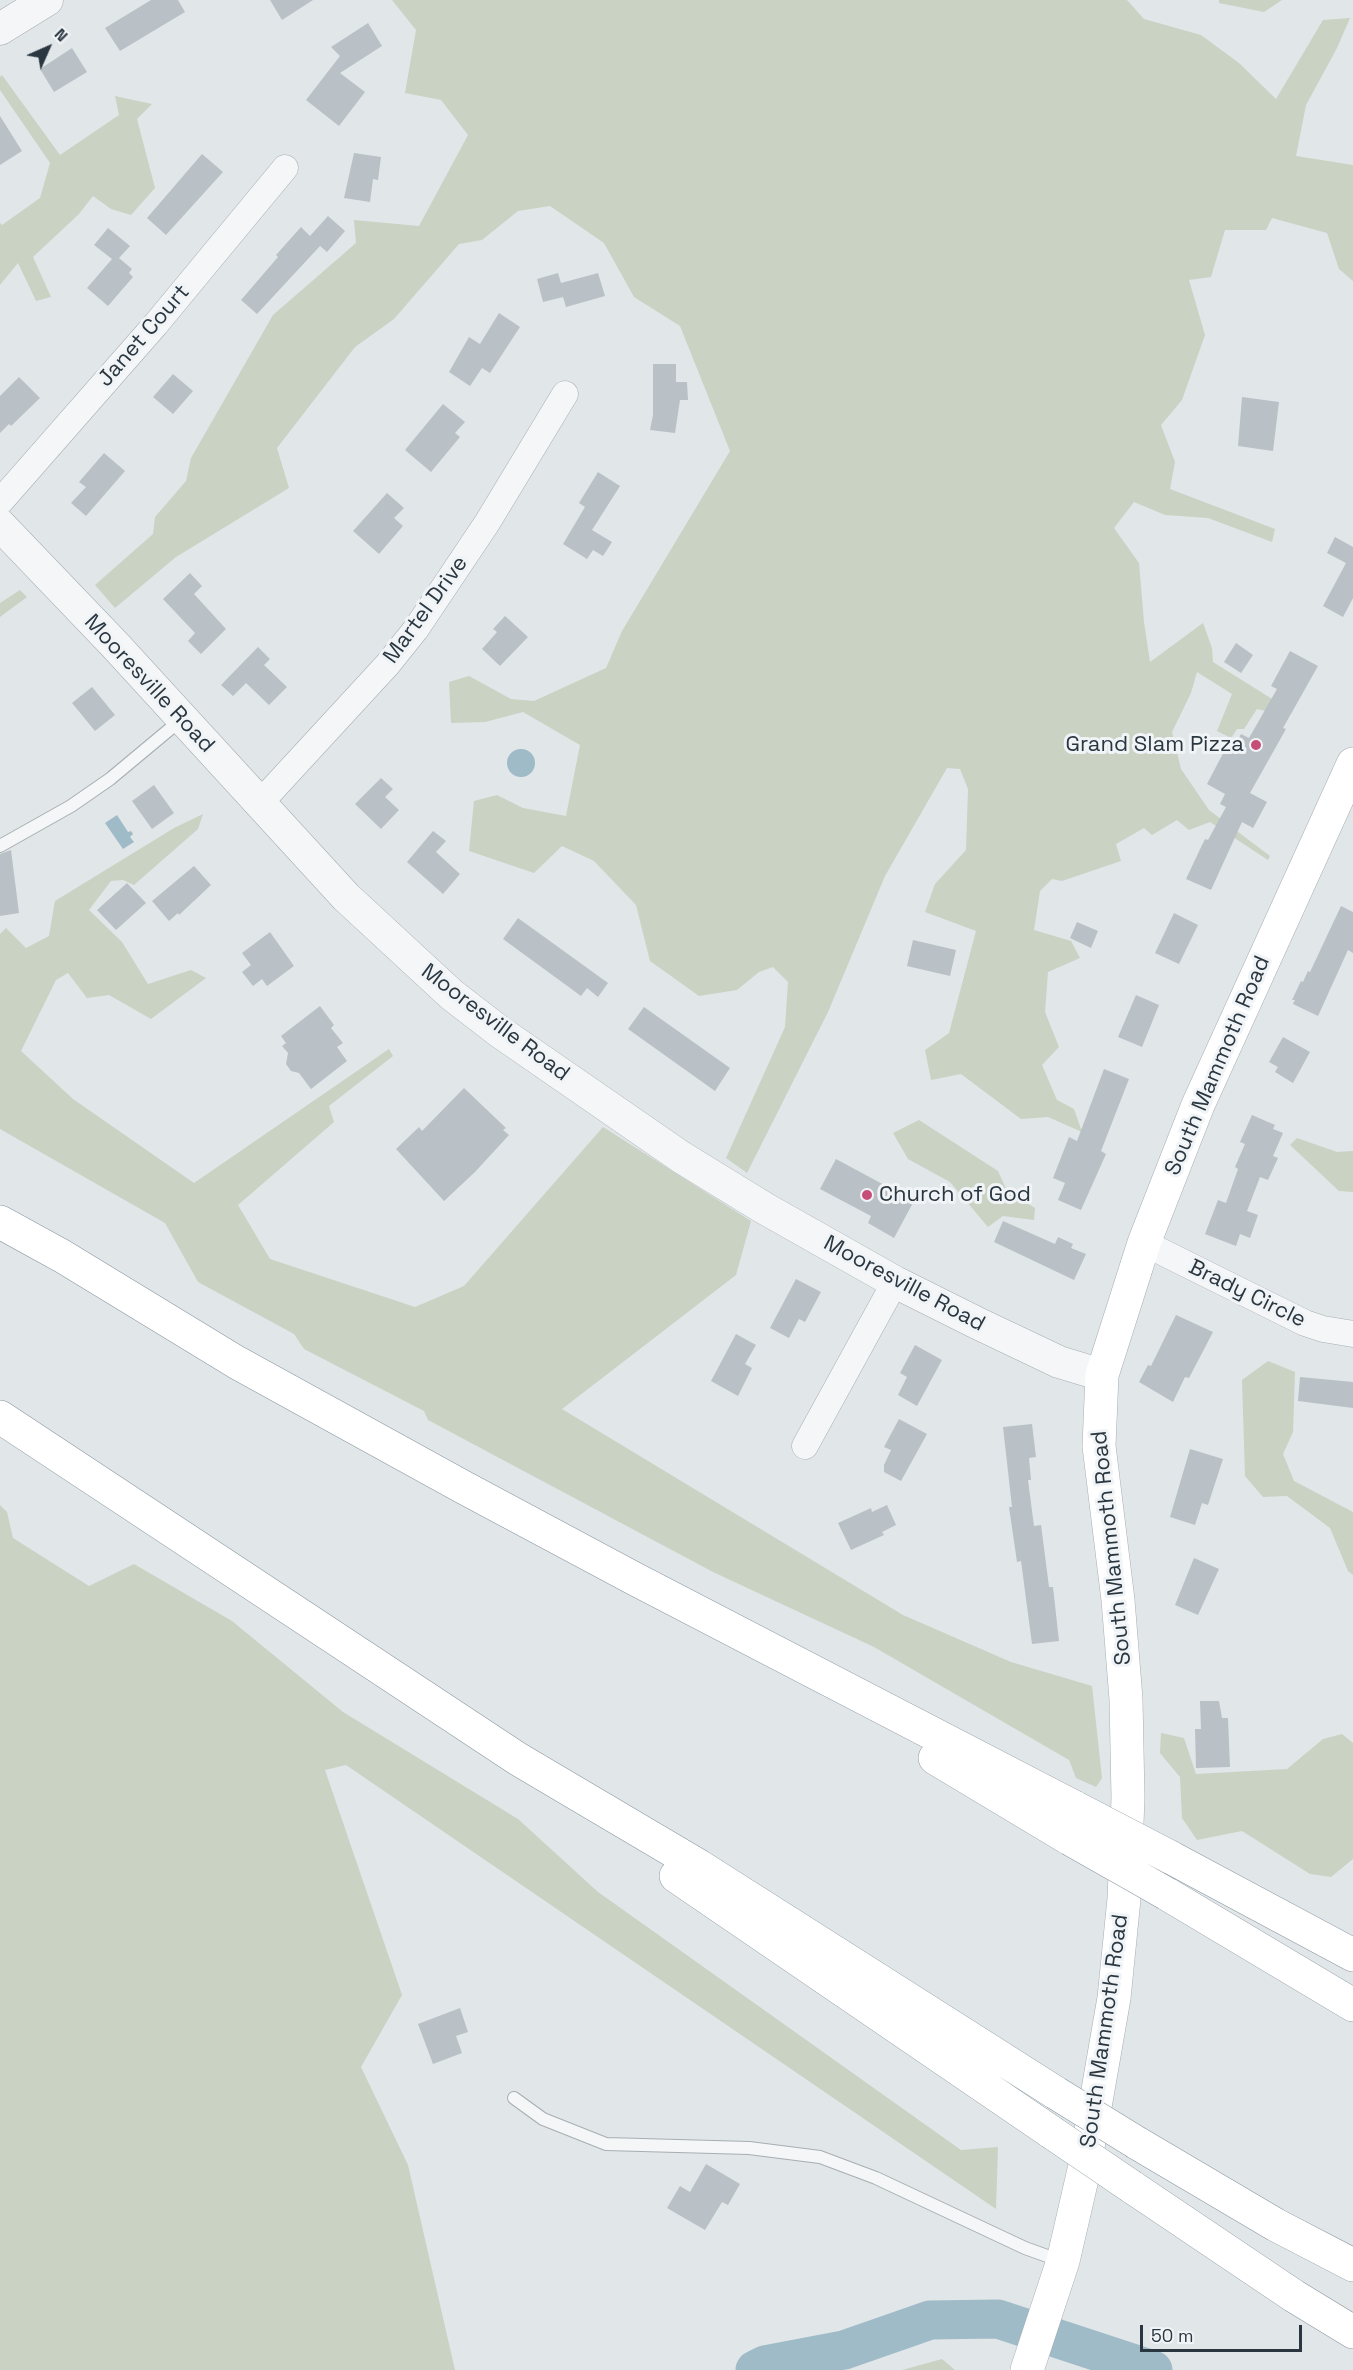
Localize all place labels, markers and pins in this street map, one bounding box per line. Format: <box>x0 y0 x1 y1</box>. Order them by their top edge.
place label: Grand Slam Pizza <box>1065 732 1244 758</box>
marker: Grand Slam Pizza <box>1249 738 1263 752</box>
place label: Church of God <box>879 1182 1031 1208</box>
marker: Church of God <box>860 1188 874 1202</box>

